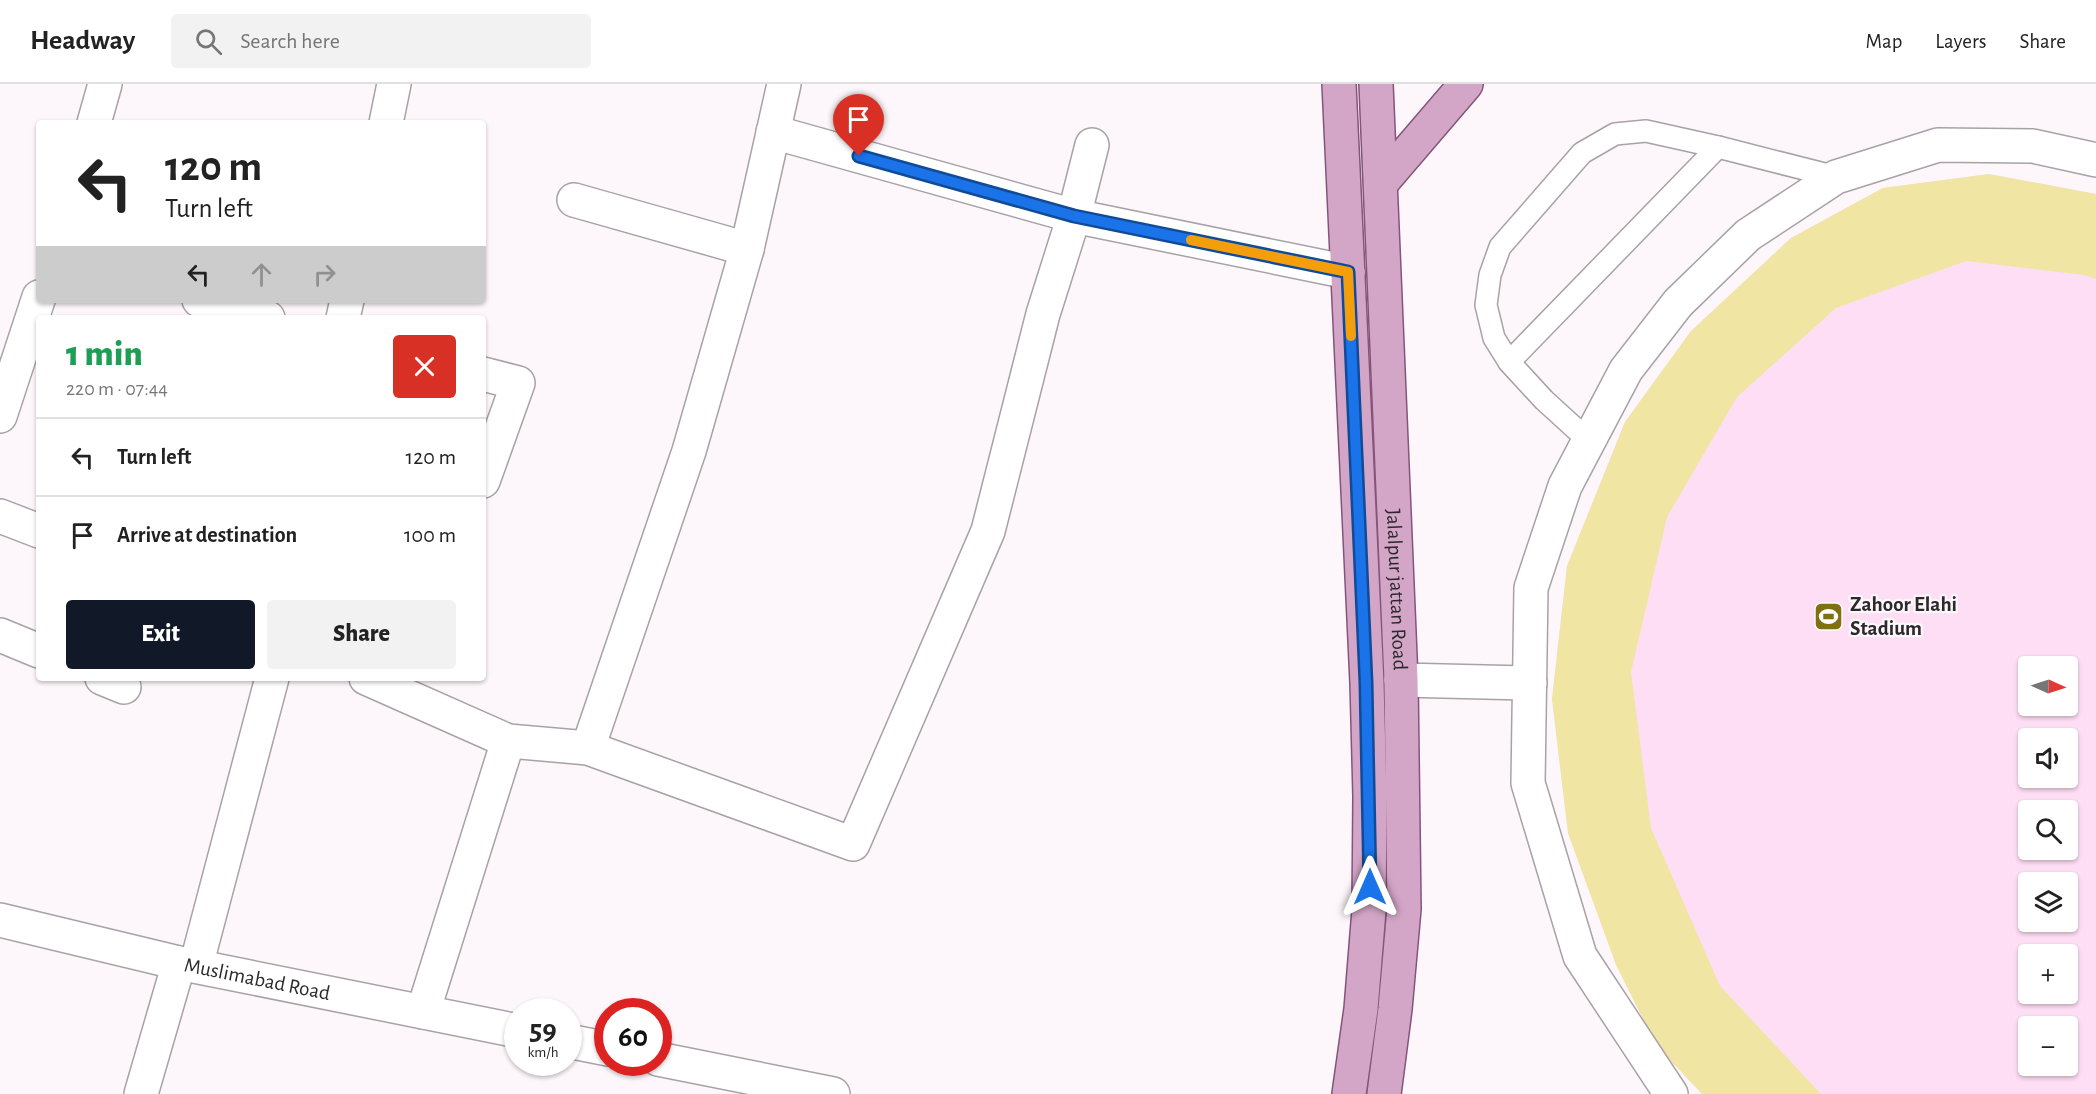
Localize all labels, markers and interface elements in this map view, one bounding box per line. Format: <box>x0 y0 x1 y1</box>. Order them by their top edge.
search box <box>171 14 591 68</box>
icon: search <box>192 25 225 58</box>
text: Headway <box>30 27 135 55</box>
text: Search here <box>240 30 340 52</box>
text: Map <box>1866 31 1902 52</box>
text: Layers <box>1935 31 1986 52</box>
text: Share <box>2019 31 2066 52</box>
pin <box>833 94 884 156</box>
icon: arrive <box>842 103 875 136</box>
icon: left <box>66 144 144 222</box>
text: 120 m <box>165 146 262 188</box>
text: Turn left <box>165 195 253 222</box>
icon: left <box>182 258 215 291</box>
icon: ahead <box>245 258 278 291</box>
icon: right <box>308 258 341 291</box>
button: close <box>393 335 456 398</box>
text: 1 min <box>66 336 143 372</box>
text: 220 m · 07:44 <box>66 379 168 399</box>
icon: left <box>66 441 99 474</box>
text: Turn left <box>117 446 191 468</box>
text: 120 m <box>406 446 456 468</box>
street label: Jalalpur jattan Road <box>1383 508 1411 671</box>
icon: arrive <box>66 519 99 552</box>
text: Arrive at destination <box>117 524 297 546</box>
text: 100 m <box>404 524 456 546</box>
place label: Zahoor Elahi Stadium <box>1850 594 1957 639</box>
button: Exit <box>66 600 255 669</box>
button: Share <box>267 600 456 669</box>
sports icon: Zahoor Elahi Stadium <box>1813 600 1845 632</box>
north arrow <box>2018 656 2078 716</box>
map controls <box>2018 656 2078 1076</box>
button: sound <box>2018 728 2078 788</box>
button: search <box>2018 800 2078 860</box>
position arrow <box>1338 855 1402 919</box>
button: layers <box>2018 872 2078 932</box>
button: + <box>2018 944 2078 1004</box>
street label: Muslimabad Road <box>183 954 332 1004</box>
speed limit sign: 60 <box>594 998 672 1076</box>
text: 59 <box>529 1015 557 1045</box>
button: − <box>2018 1016 2078 1076</box>
text: km/h <box>528 1045 558 1060</box>

